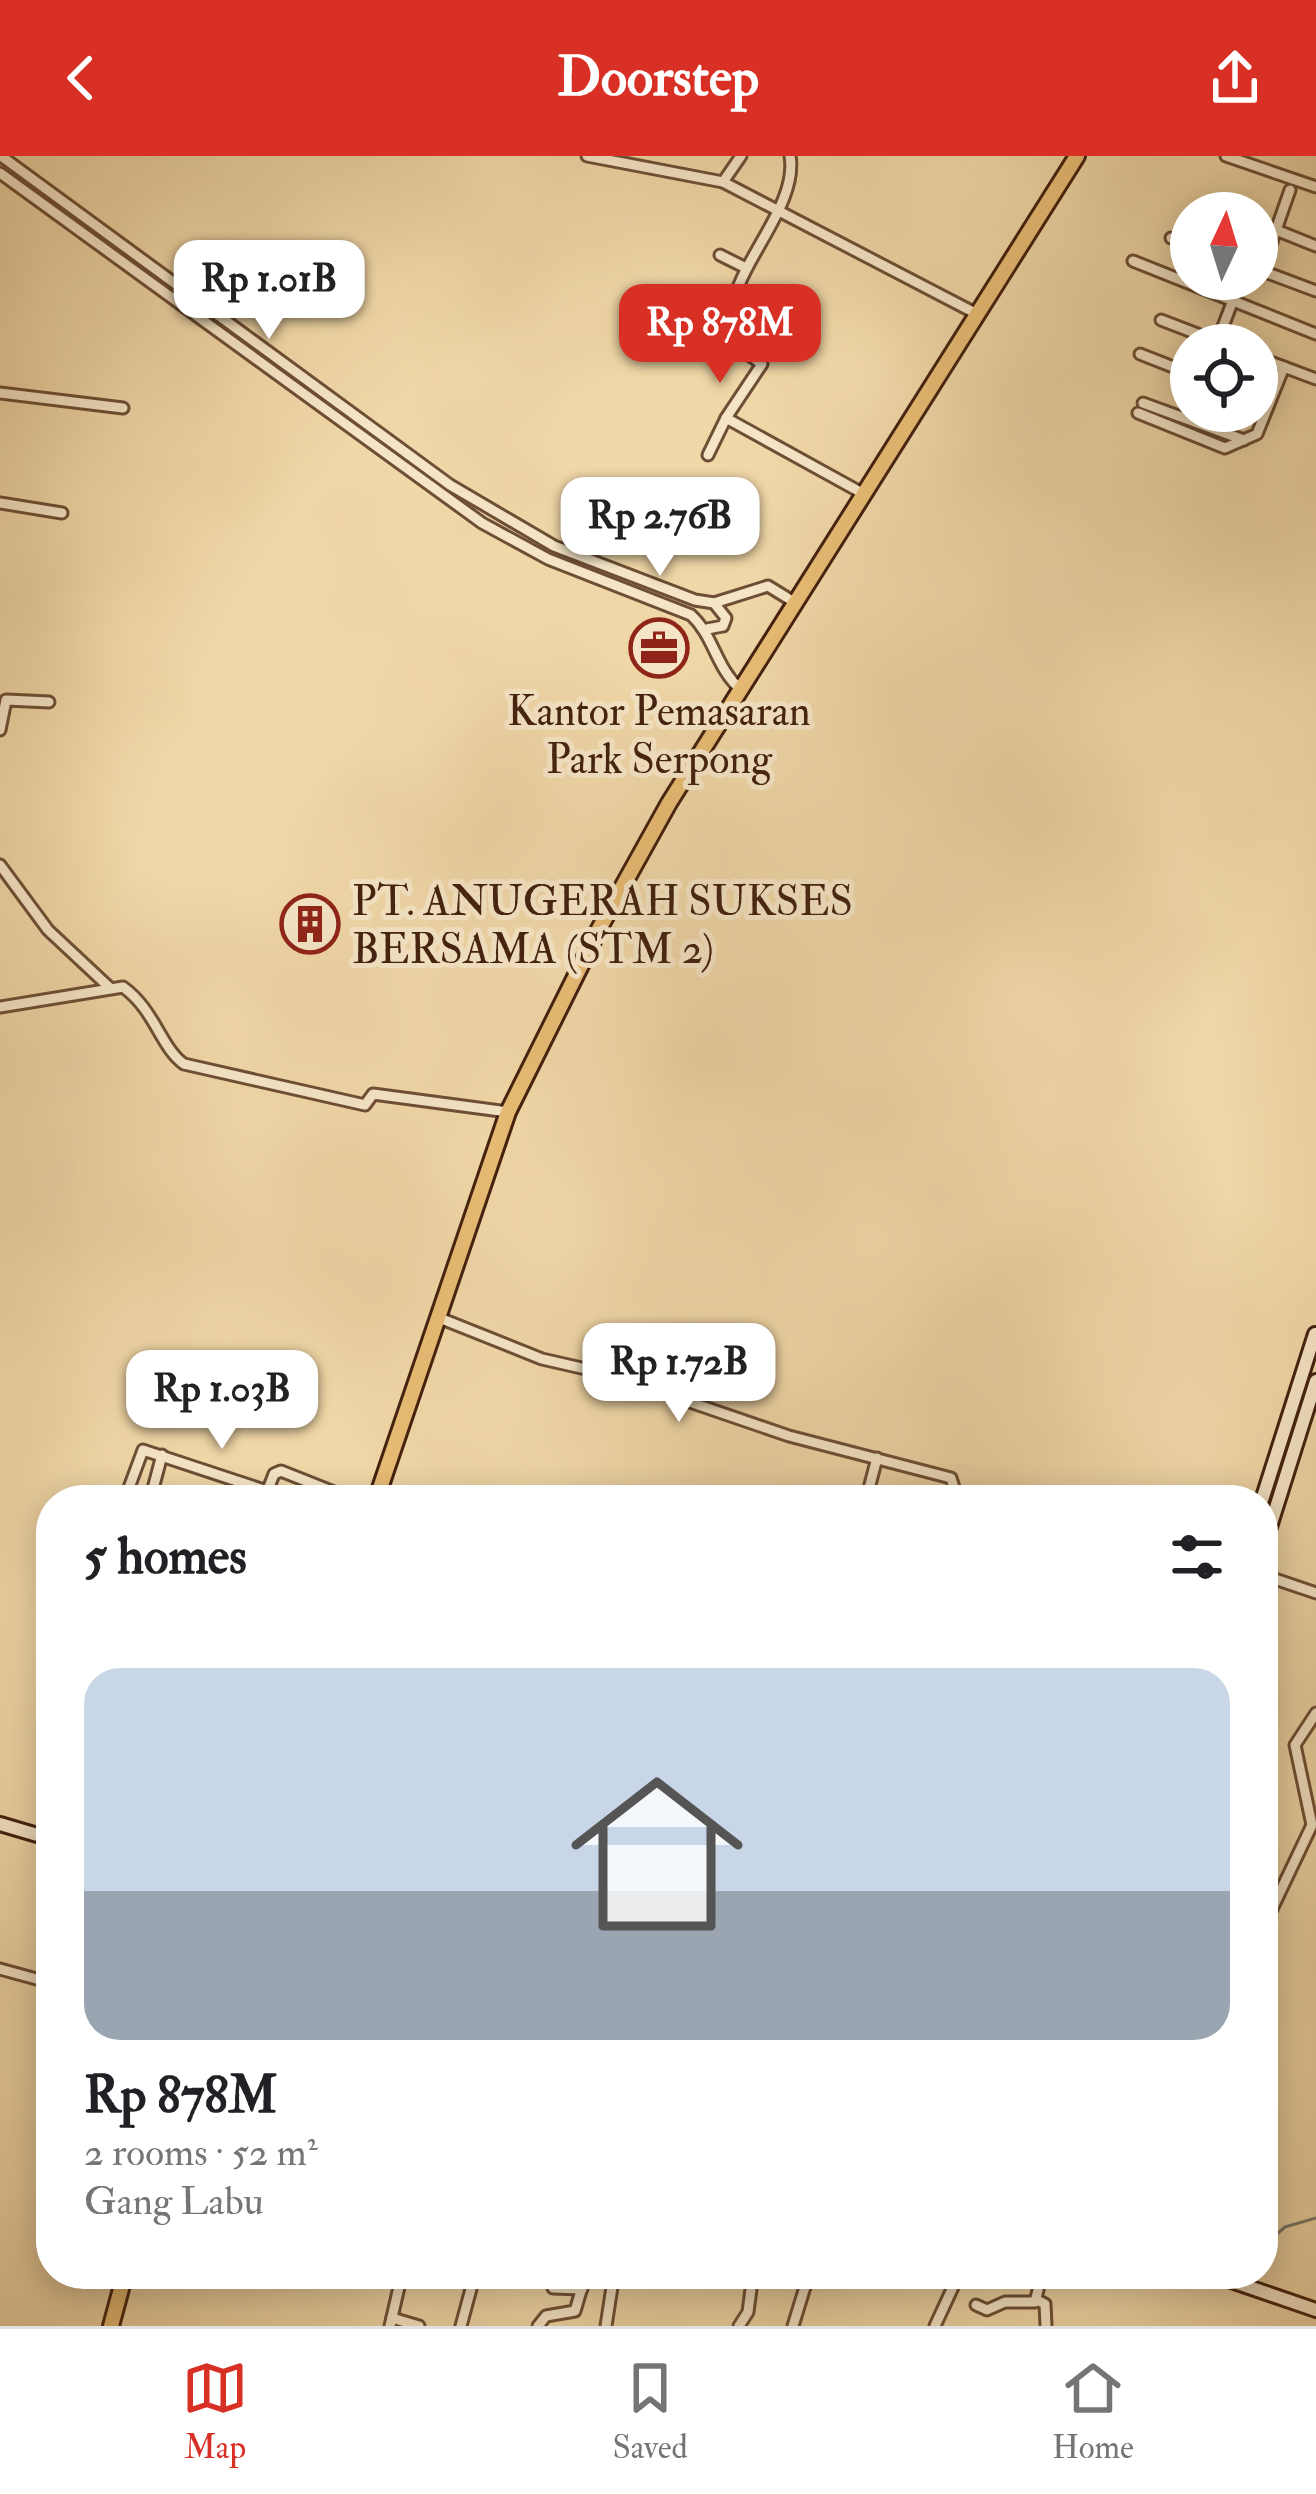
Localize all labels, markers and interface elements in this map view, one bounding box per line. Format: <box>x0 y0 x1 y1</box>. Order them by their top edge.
text: Doorstep <box>557 44 759 112</box>
icon: back <box>48 45 114 111</box>
icon: share <box>1202 45 1268 111</box>
north arrow <box>1170 192 1278 300</box>
map controls <box>1170 192 1278 432</box>
pin: Rp 1.01B <box>145 240 393 342</box>
text: Rp 1.01B <box>201 254 337 303</box>
pin: Rp 878M <box>609 284 831 386</box>
text: Rp 878M <box>646 298 794 347</box>
button: locate <box>1170 324 1278 432</box>
pin: Rp 2.76B <box>536 477 784 579</box>
text: Rp 2.76B <box>588 491 732 540</box>
office icon: Kantor Pemasaran Park Serpong <box>628 617 690 679</box>
place label: Kantor Pemasaran Park Serpong <box>507 686 811 786</box>
place label: PT. ANUGERAH SUKSES BERSAMA (STM 2) <box>352 876 853 976</box>
building icon: PT. ANUGERAH SUKSES BERSAMA (STM 2) <box>279 893 341 955</box>
pin: Rp 1.72B <box>555 1323 803 1425</box>
text: Rp 1.72B <box>609 1337 749 1386</box>
pin: Rp 1.03B <box>98 1350 346 1452</box>
text: Rp 1.03B <box>153 1364 291 1413</box>
icon: filters <box>1164 1524 1230 1590</box>
text: 5 homes <box>84 1525 247 1589</box>
icon: home <box>549 1746 765 1962</box>
text: Rp 878M <box>84 2064 278 2128</box>
text: 2 rooms · 52 m² <box>84 2128 318 2177</box>
text: Gang Labu <box>84 2177 264 2226</box>
tab: Map <box>182 2355 248 2468</box>
tab: Saved <box>612 2355 688 2468</box>
tab: Home <box>1052 2355 1134 2468</box>

